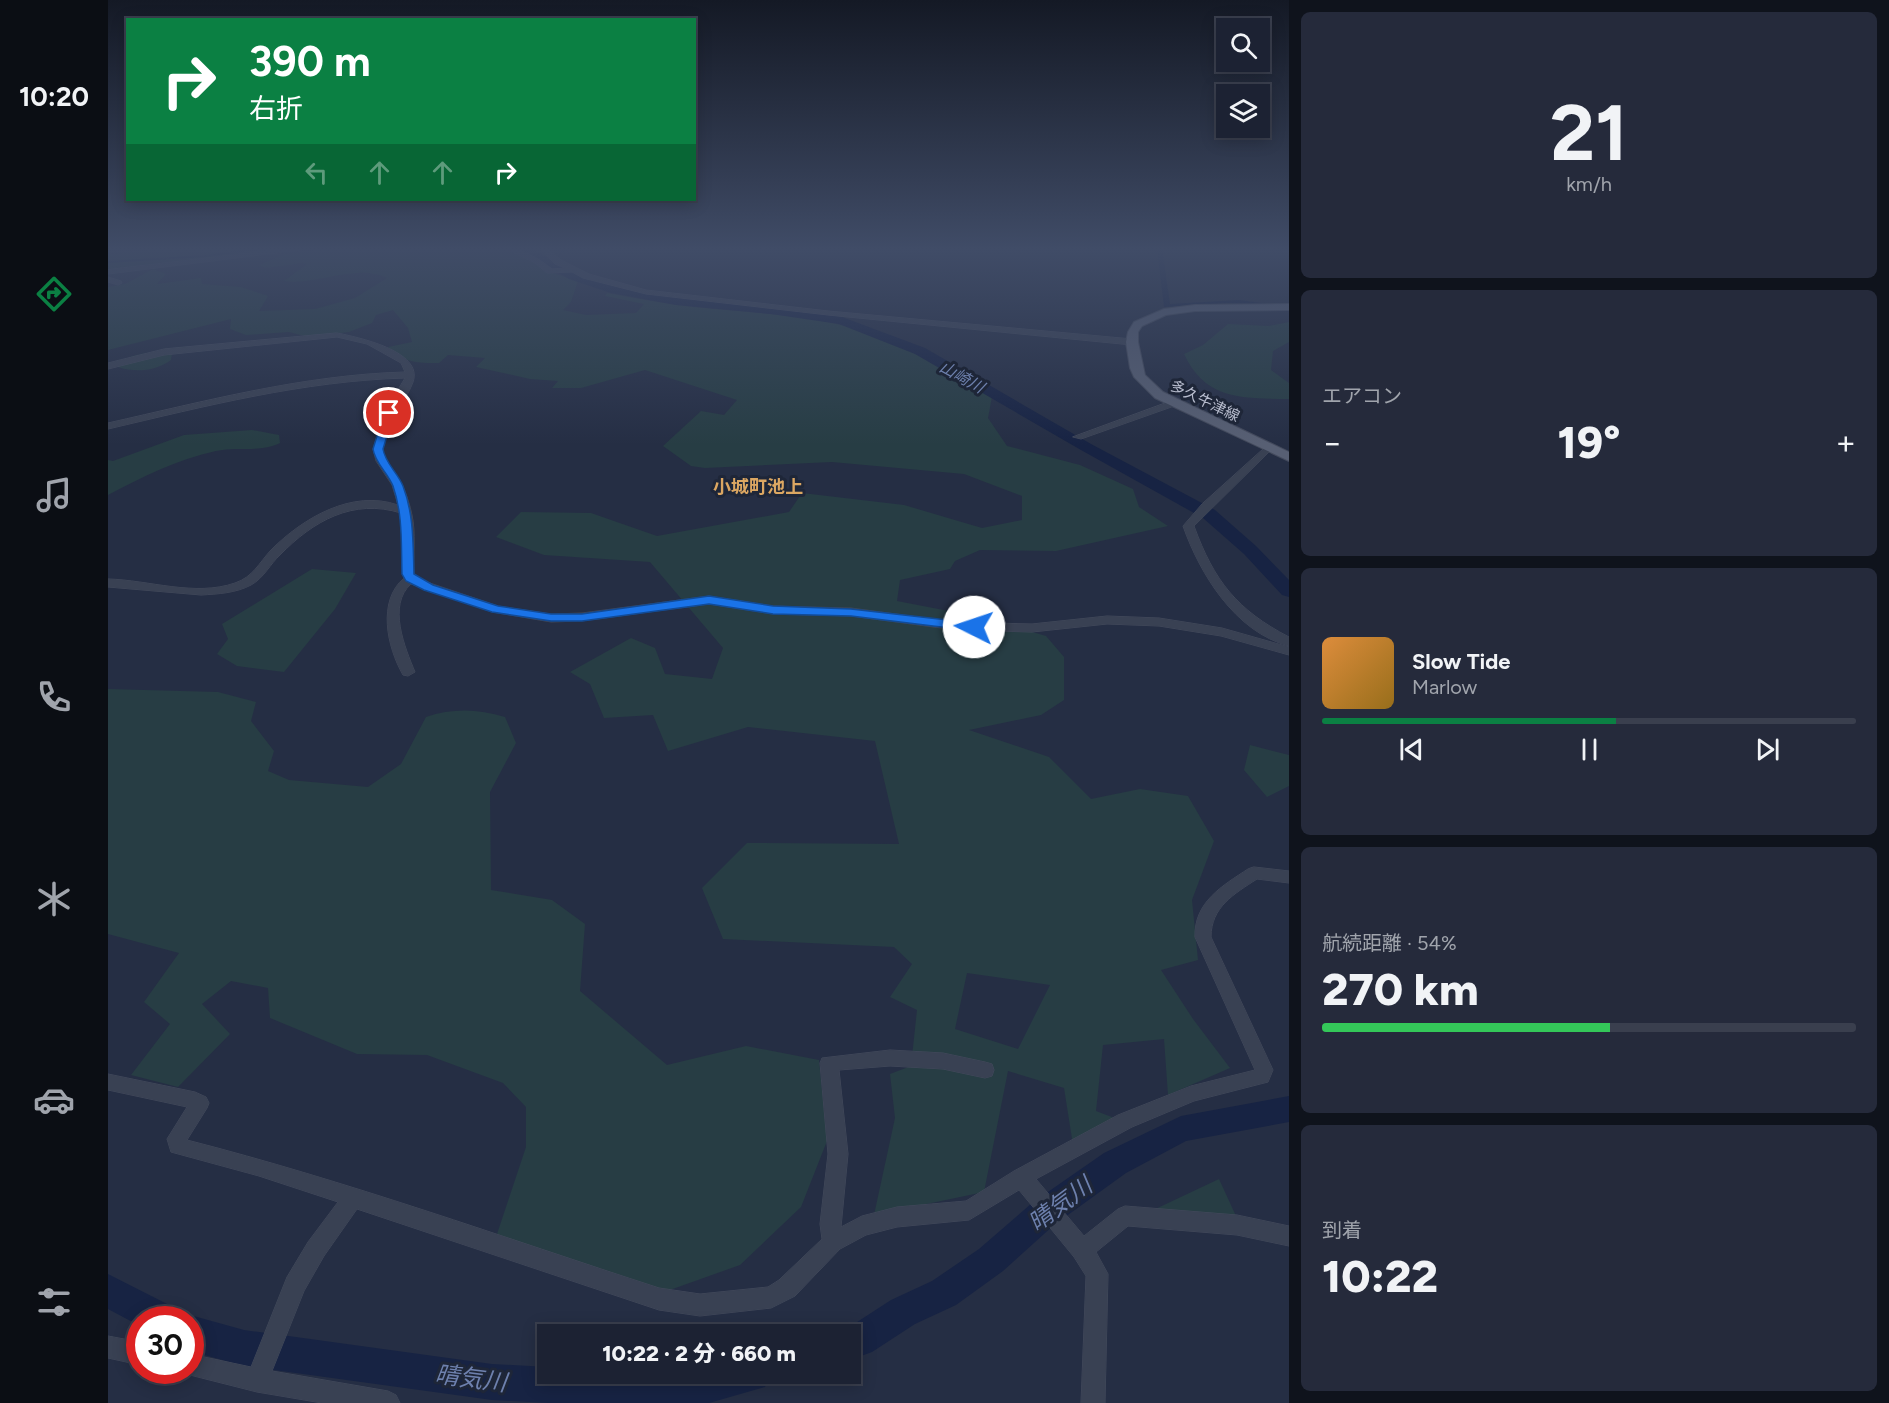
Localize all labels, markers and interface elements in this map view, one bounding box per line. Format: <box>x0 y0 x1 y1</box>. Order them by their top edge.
map controls <box>1216 18 1270 138</box>
button: search <box>1216 18 1270 72</box>
text: 390 m <box>249 36 371 87</box>
icon: right <box>150 42 228 120</box>
text: 10:20 <box>19 80 89 113</box>
button: layers <box>1216 84 1270 138</box>
text: 21 <box>1550 86 1628 180</box>
text: 右折 <box>249 92 303 125</box>
icon: left <box>300 156 333 189</box>
icon: ahead <box>363 156 396 189</box>
icon: ahead <box>426 156 459 189</box>
icon: right <box>489 156 522 189</box>
text: km/h <box>1566 172 1612 196</box>
icon: directions <box>33 273 75 315</box>
water label: 山崎川 <box>936 357 989 398</box>
street label: 多久牛津線 <box>1167 376 1243 426</box>
text: エアコン <box>1322 384 1402 408</box>
pin <box>363 387 414 438</box>
icon: arrive <box>372 396 405 429</box>
text: 19° <box>1558 415 1620 469</box>
text: − <box>1322 423 1343 462</box>
text: + <box>1835 423 1856 462</box>
icon: music <box>33 474 75 516</box>
district label: 小城町池上 <box>713 476 803 498</box>
position arrow <box>942 595 1006 659</box>
text: Slow Tide <box>1412 648 1511 675</box>
text: Marlow <box>1412 675 1477 699</box>
icon: phone <box>33 676 75 718</box>
icon: previous <box>1395 733 1428 766</box>
icon: pause <box>1573 733 1606 766</box>
icon: next <box>1751 733 1784 766</box>
icon: climate <box>33 878 75 920</box>
text: 航続距離 · 54% <box>1322 931 1457 955</box>
text: 270 km <box>1322 962 1479 1016</box>
icon: car <box>33 1079 75 1121</box>
water label: 晴気川 <box>1023 1169 1100 1237</box>
text: 到着 <box>1322 1218 1362 1242</box>
text: 10:22 <box>1322 1249 1438 1303</box>
icon: filters <box>33 1281 75 1323</box>
speed limit sign: 30 <box>126 1306 204 1384</box>
text: 10:22 · 2 分 · 660 m <box>602 1340 796 1367</box>
water label: 晴気川 <box>434 1359 511 1397</box>

